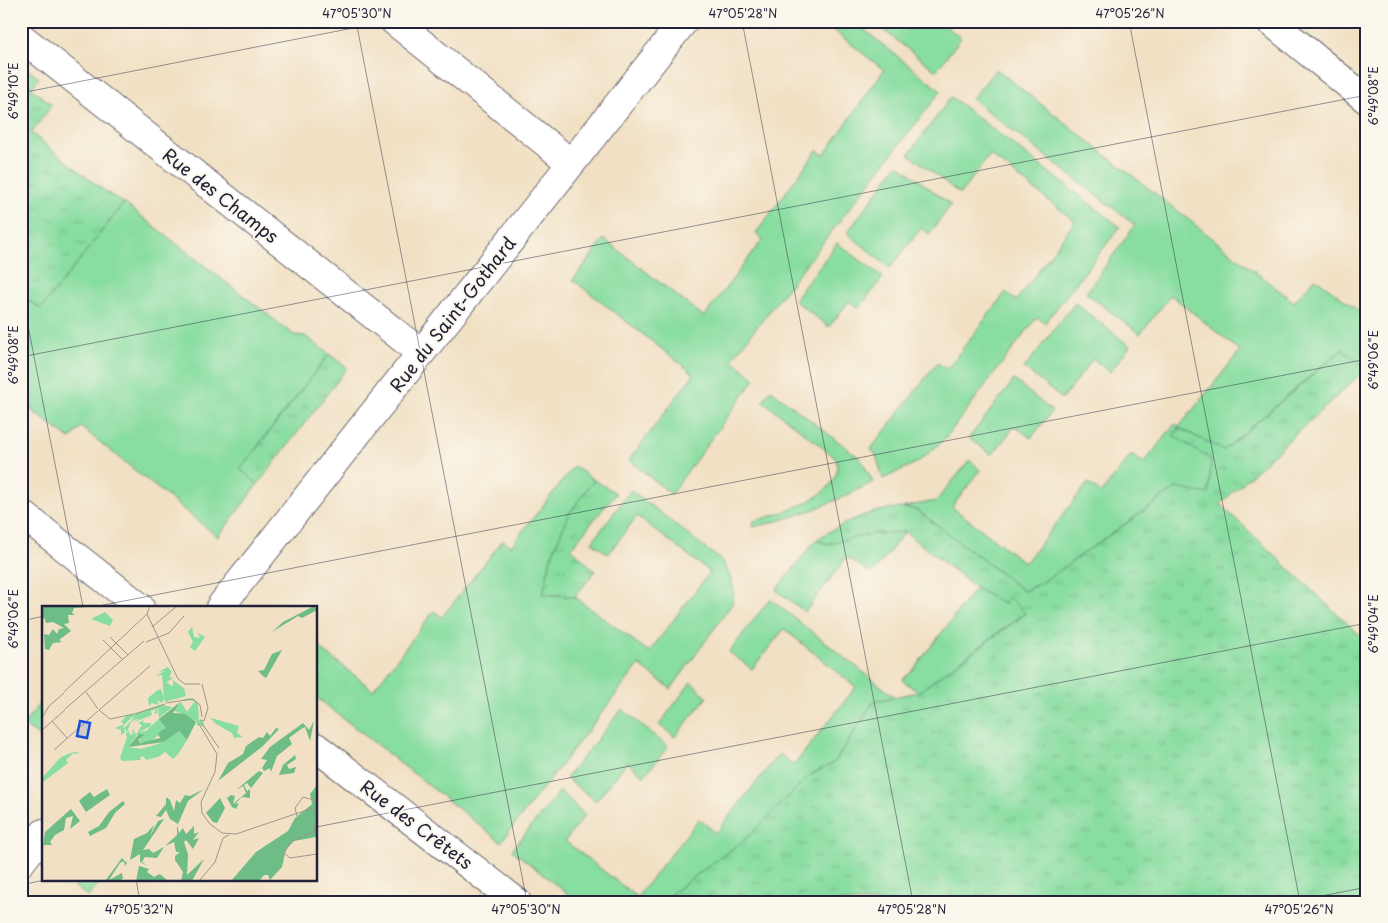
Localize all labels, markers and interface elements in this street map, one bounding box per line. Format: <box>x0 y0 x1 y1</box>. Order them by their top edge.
text: 47°05'30"N <box>322 4 392 22</box>
text: 47°05'28"N <box>709 4 777 22</box>
text: 47°05'26"N <box>1095 4 1165 22</box>
text: 6°49'10"E <box>4 62 22 120</box>
text: 6°49'08"E <box>1364 66 1382 126</box>
street label: Rue des Champs <box>157 141 285 249</box>
street label: Rue du Saint-Gothard <box>383 230 521 398</box>
text: 6°49'08"E <box>4 325 22 385</box>
text: 6°49'06"E <box>1364 330 1382 390</box>
text: 6°49'06"E <box>4 589 22 649</box>
text: 6°49'04"E <box>1364 594 1382 654</box>
inset map <box>42 606 318 880</box>
street label: Rue des Crêtets <box>355 773 479 875</box>
text: 47°05'32"N <box>105 900 173 918</box>
text: 47°05'30"N <box>491 900 561 918</box>
text: 47°05'28"N <box>878 900 946 918</box>
text: 47°05'26"N <box>1264 900 1334 918</box>

